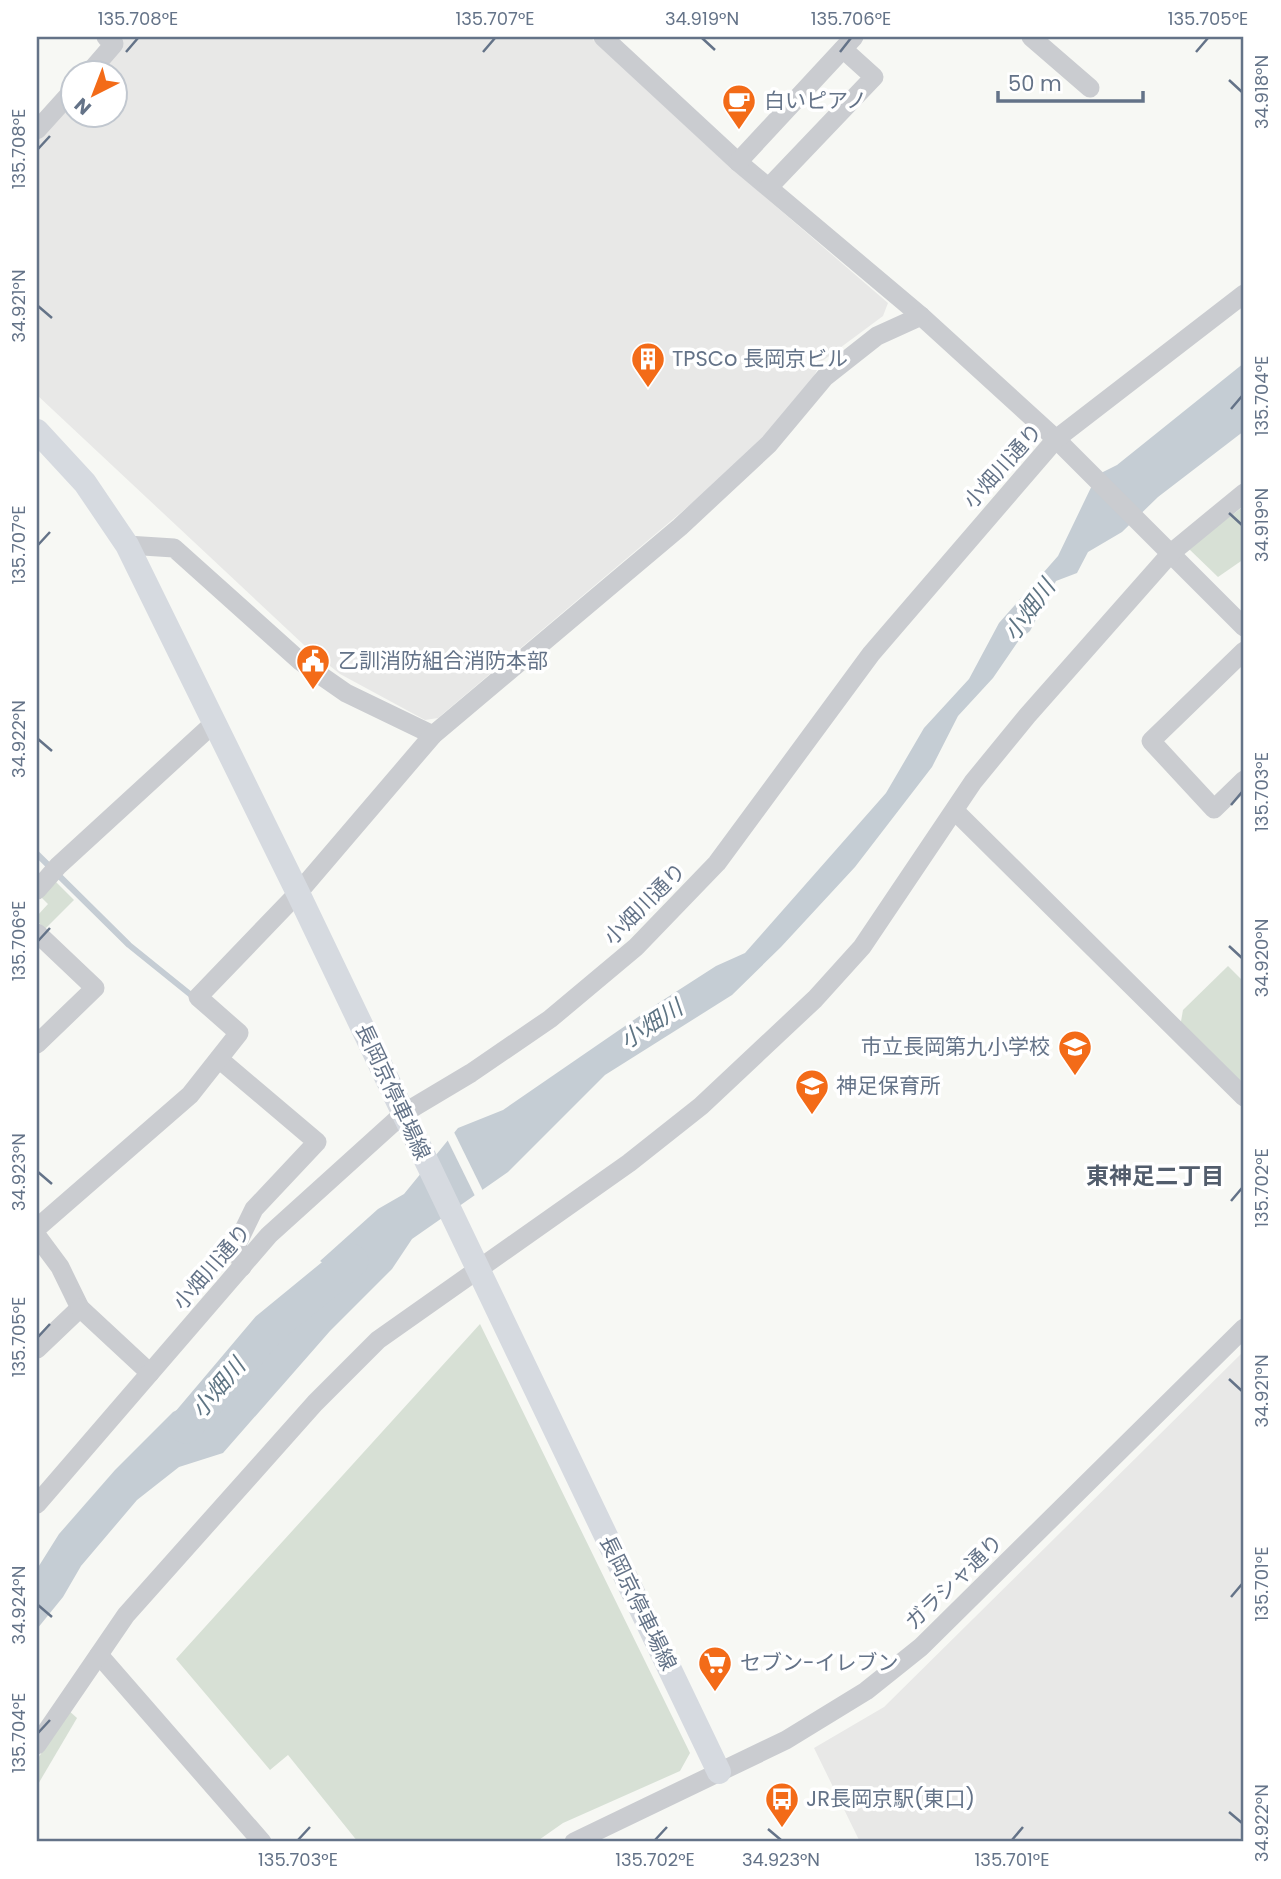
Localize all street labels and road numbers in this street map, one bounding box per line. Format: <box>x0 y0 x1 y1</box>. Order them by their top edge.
street label: 小畑川通り <box>957 417 1049 514</box>
street label: 小畑川通り <box>597 856 692 951</box>
street label: 長岡京停車場線 <box>349 1019 438 1165</box>
street label: 小畑川通り <box>166 1218 257 1316</box>
street label: ガラシャ通り <box>898 1528 1009 1636</box>
street label: 長岡京停車場線 <box>593 1530 684 1675</box>

